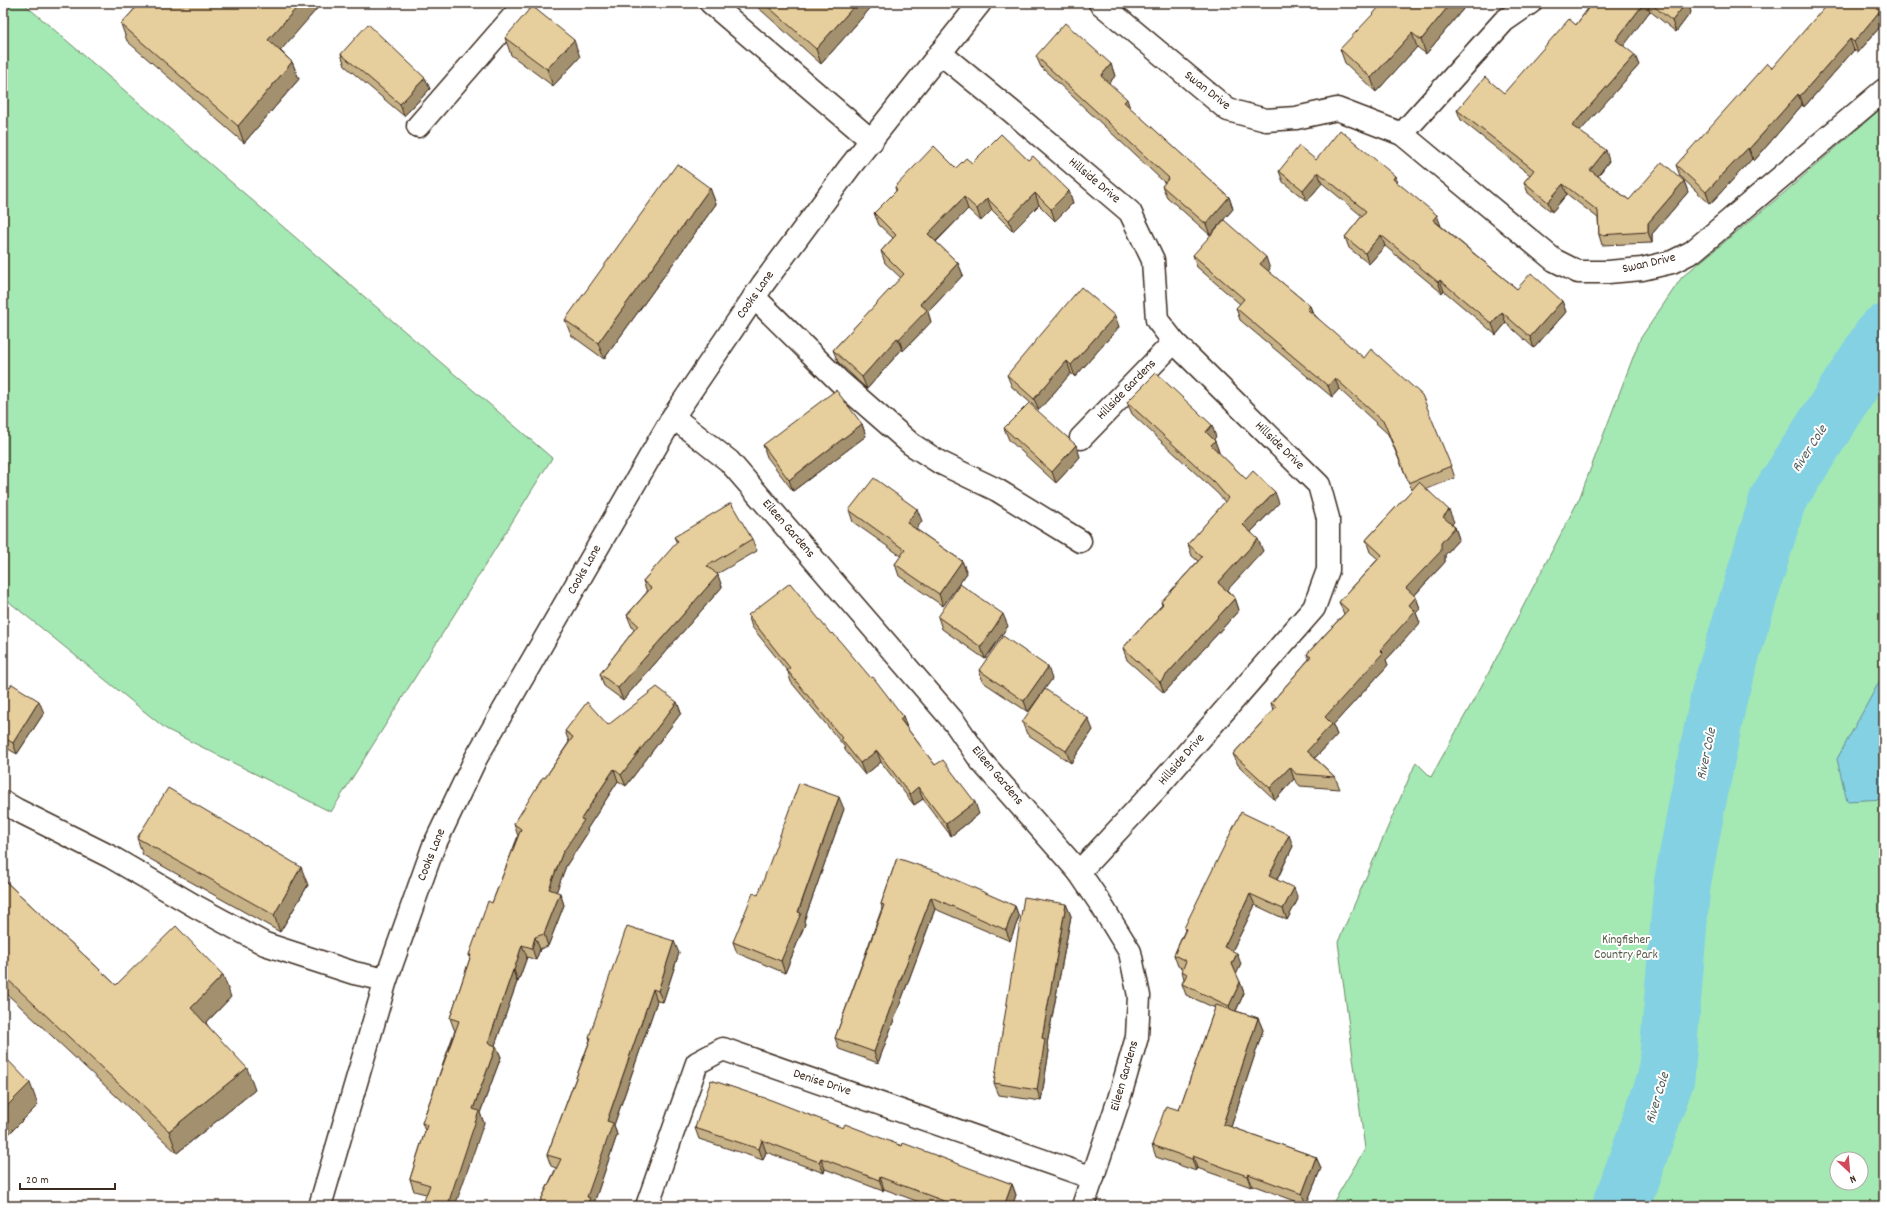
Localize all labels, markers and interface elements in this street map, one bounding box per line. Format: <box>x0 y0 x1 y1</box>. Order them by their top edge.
street label: Swan Drive <box>1180 67 1234 115</box>
street label: Hillside Drive <box>1064 153 1124 209</box>
street label: Swan Drive <box>1620 249 1678 279</box>
street label: Cooks Lane <box>732 267 780 323</box>
street label: Hillside Gardens <box>1093 355 1161 425</box>
street label: Hillside Drive <box>1250 417 1308 475</box>
water label: River Cole <box>1787 421 1833 476</box>
street label: Eileen Gardens <box>757 495 819 563</box>
street label: Cooks Lane <box>563 541 607 599</box>
water label: River Cole <box>1692 725 1722 782</box>
street label: Hillside Drive <box>1154 730 1210 790</box>
street label: Eileen Gardens <box>966 742 1028 810</box>
street label: Cooks Lane <box>413 826 451 884</box>
park label: Kingfisher Country Park <box>1594 931 1658 965</box>
street label: Eileen Gardens <box>1106 1038 1144 1114</box>
street label: Denise Drive <box>791 1065 854 1101</box>
water label: River Cole <box>1641 1069 1675 1126</box>
north arrow <box>1829 1151 1869 1191</box>
scale bar <box>20 1165 115 1191</box>
text: N <box>1846 1170 1858 1187</box>
text: 20 m <box>26 1172 49 1189</box>

